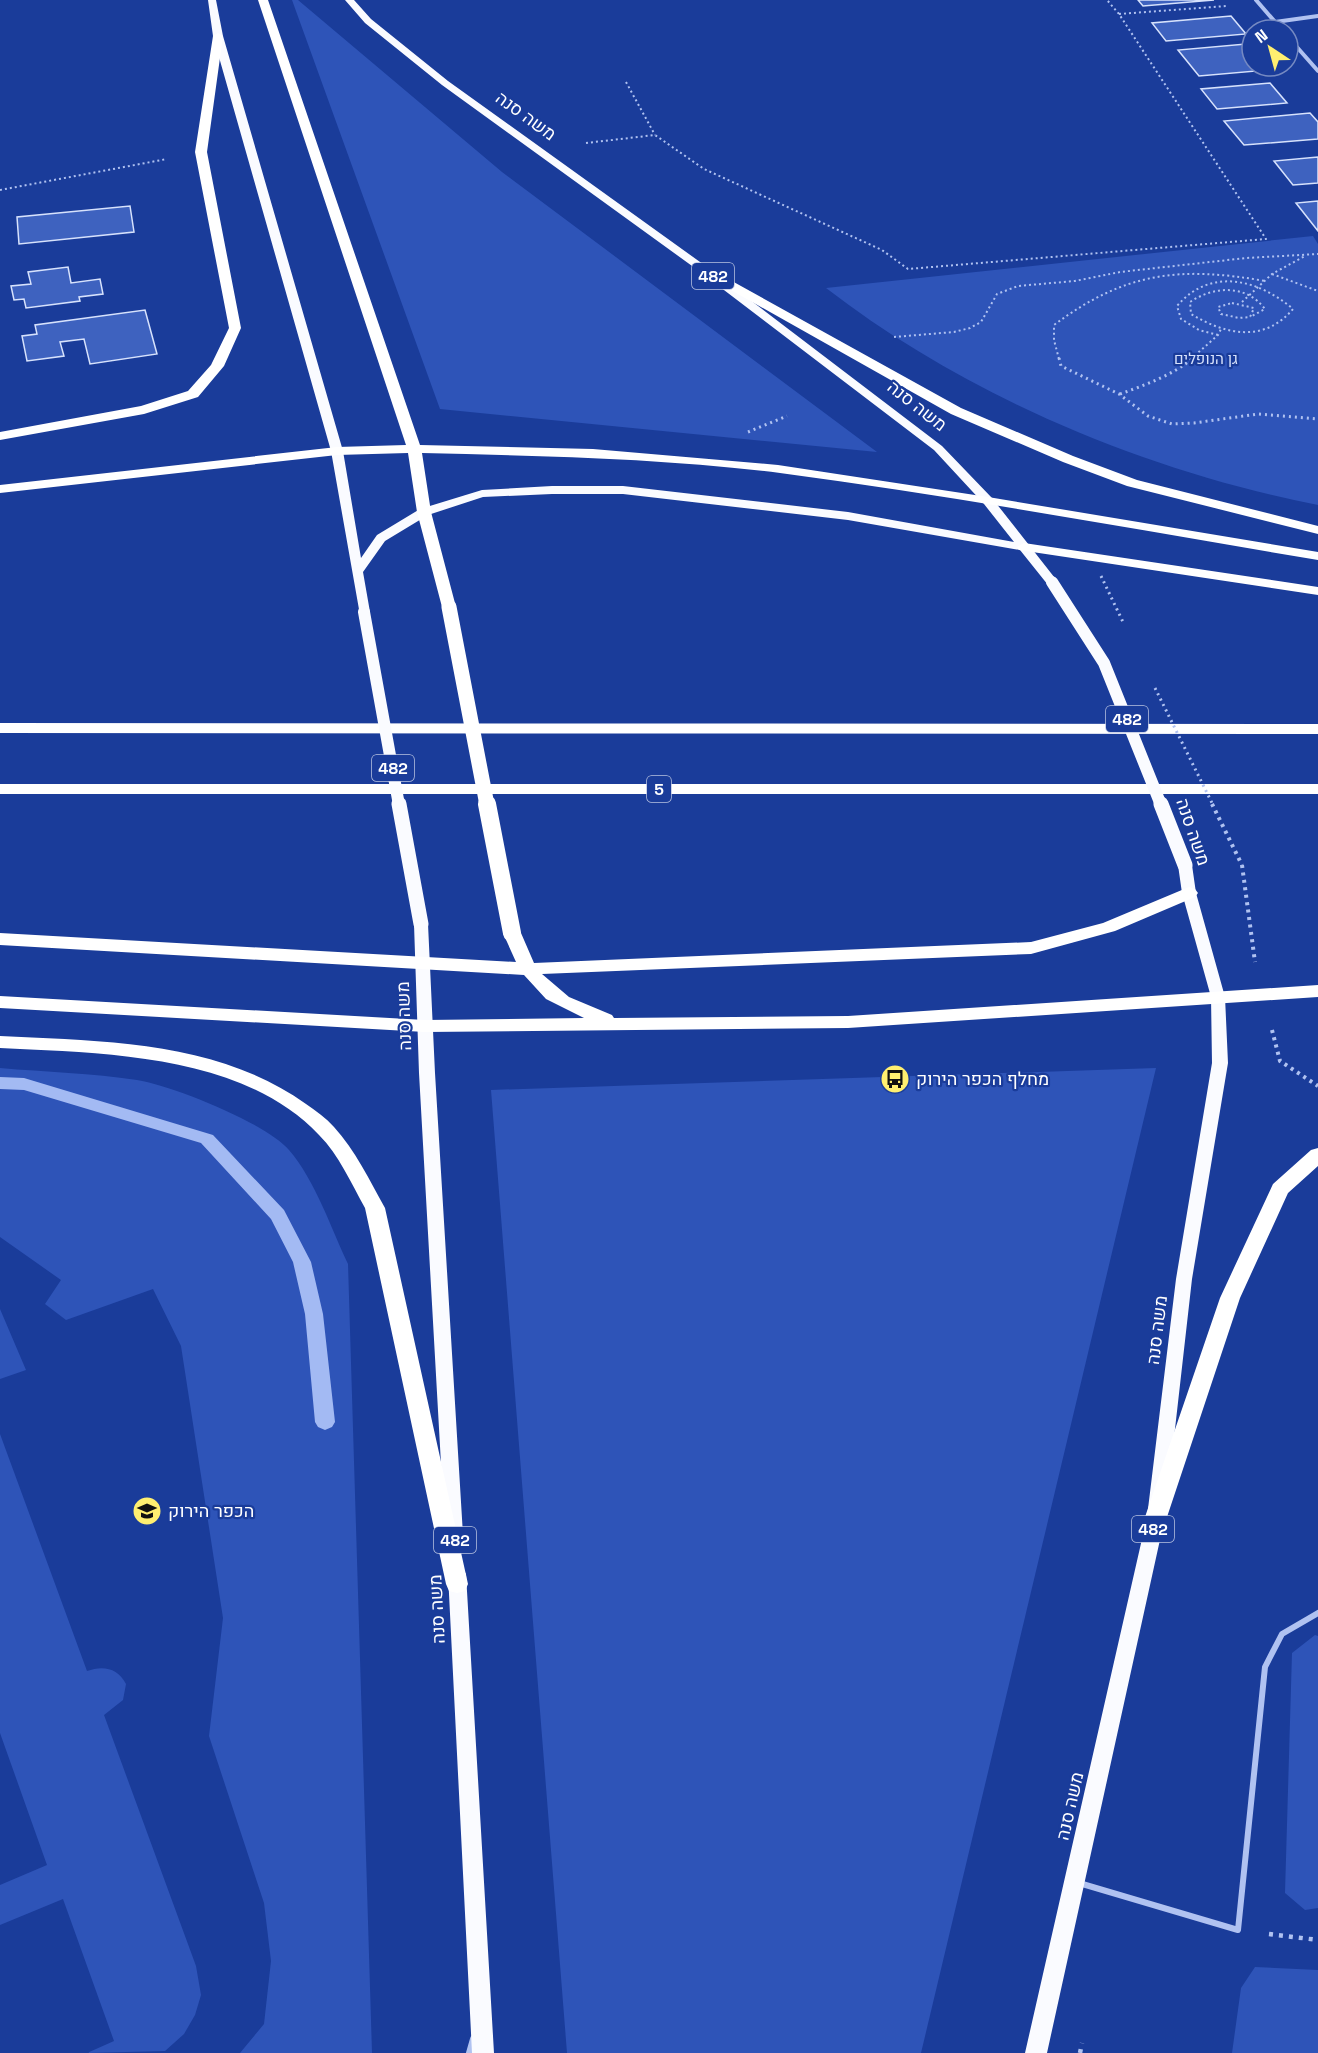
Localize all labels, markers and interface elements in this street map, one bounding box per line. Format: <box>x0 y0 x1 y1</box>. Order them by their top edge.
north arrow <box>1240 18 1300 78</box>
text: N <box>1251 25 1272 48</box>
street label: משה סנה <box>491 86 561 145</box>
road number: 482 <box>692 263 734 289</box>
park label: גן הנופלים <box>1174 349 1238 368</box>
street label: משה סנה <box>883 375 952 436</box>
road number: 482 <box>1106 706 1148 732</box>
road number: 482 <box>372 755 414 781</box>
road number: 5 <box>647 776 671 802</box>
street label: משה סנה <box>1171 795 1216 868</box>
street label: משה סנה <box>391 981 416 1051</box>
bus stop icon: מחלף הכפר הירוק <box>879 1063 911 1095</box>
place label: מחלף הכפר הירוק <box>916 1067 1049 1090</box>
street label: משה סנה <box>1141 1294 1172 1366</box>
school or university icon: הכפר הירוק <box>131 1495 163 1527</box>
place label: הכפר הירוק <box>168 1499 254 1522</box>
road number: 482 <box>1132 1516 1174 1542</box>
road number: 482 <box>434 1527 476 1553</box>
street label: משה סנה <box>423 1574 450 1644</box>
street label: משה סנה <box>1050 1769 1089 1842</box>

